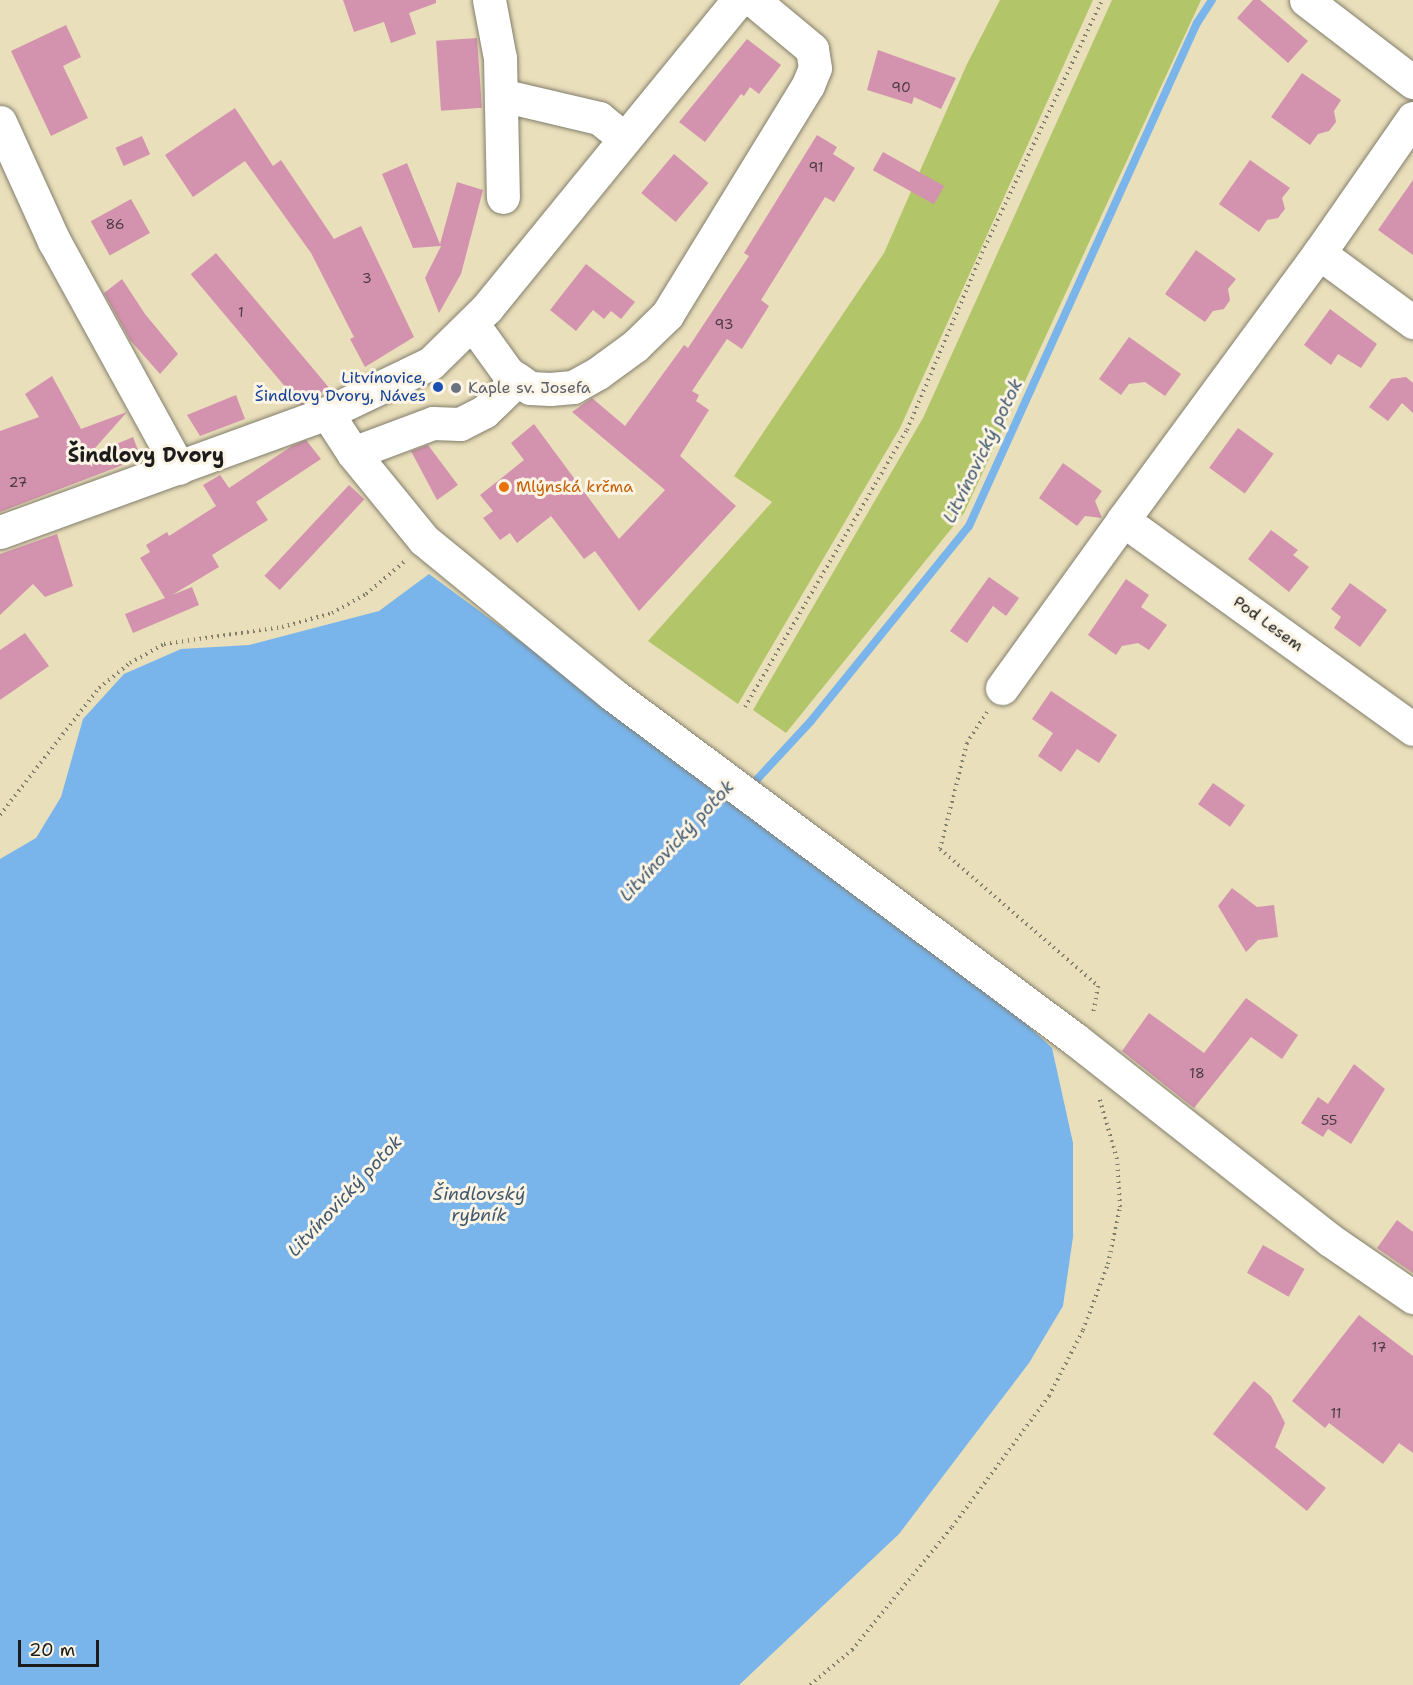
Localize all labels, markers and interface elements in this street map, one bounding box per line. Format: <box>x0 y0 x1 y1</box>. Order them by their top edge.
house number: 90 <box>891 79 911 95</box>
house number: 91 <box>808 159 824 175</box>
house number: 86 <box>105 216 125 232</box>
house number: 3 <box>362 270 372 286</box>
house number: 1 <box>238 304 244 320</box>
house number: 93 <box>715 316 733 332</box>
place label: Litvínovice, Šindlovy Dvory, Náves <box>255 368 426 406</box>
water label: Litvínovický potok <box>939 375 1027 527</box>
place label: Kaple sv. Josefa <box>468 378 591 398</box>
marker: Litvínovice, Šindlovy Dvory, Náves <box>431 380 445 394</box>
marker: Kaple sv. Josefa <box>449 381 463 395</box>
district label: Šindlovy Dvory <box>68 443 224 467</box>
house number: 27 <box>9 474 27 490</box>
place label: Mlýnská krčma <box>516 477 633 497</box>
marker: Mlýnská krčma <box>497 480 511 494</box>
street label: Pod Lesem <box>1229 592 1307 656</box>
water label: Litvínovický potok <box>615 776 739 906</box>
house number: 18 <box>1189 1065 1205 1081</box>
house number: 55 <box>1321 1112 1337 1128</box>
water label: Litvínovický potok <box>283 1131 407 1261</box>
water label: Šindlovský rybník <box>433 1184 525 1226</box>
house number: 17 <box>1372 1339 1386 1355</box>
house number: 11 <box>1330 1405 1342 1421</box>
scale bar <box>21 1628 102 1666</box>
text: 20 m <box>29 1638 75 1662</box>

